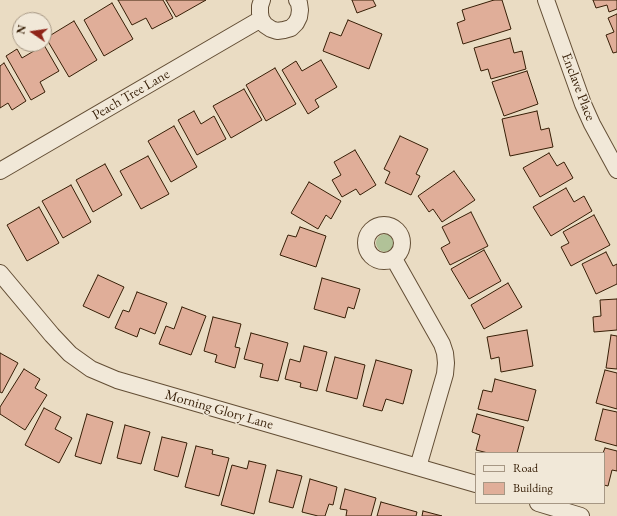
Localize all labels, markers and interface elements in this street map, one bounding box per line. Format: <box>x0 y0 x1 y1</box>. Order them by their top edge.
north arrow <box>12 12 52 52</box>
text: N <box>13 24 29 35</box>
street label: Enclave Place <box>557 51 599 123</box>
street label: Peach Tree Lane <box>89 66 173 124</box>
street label: Morning Glory Lane <box>163 387 275 433</box>
legend <box>475 452 605 504</box>
text: Road <box>513 460 538 476</box>
text: Building <box>513 480 553 496</box>

